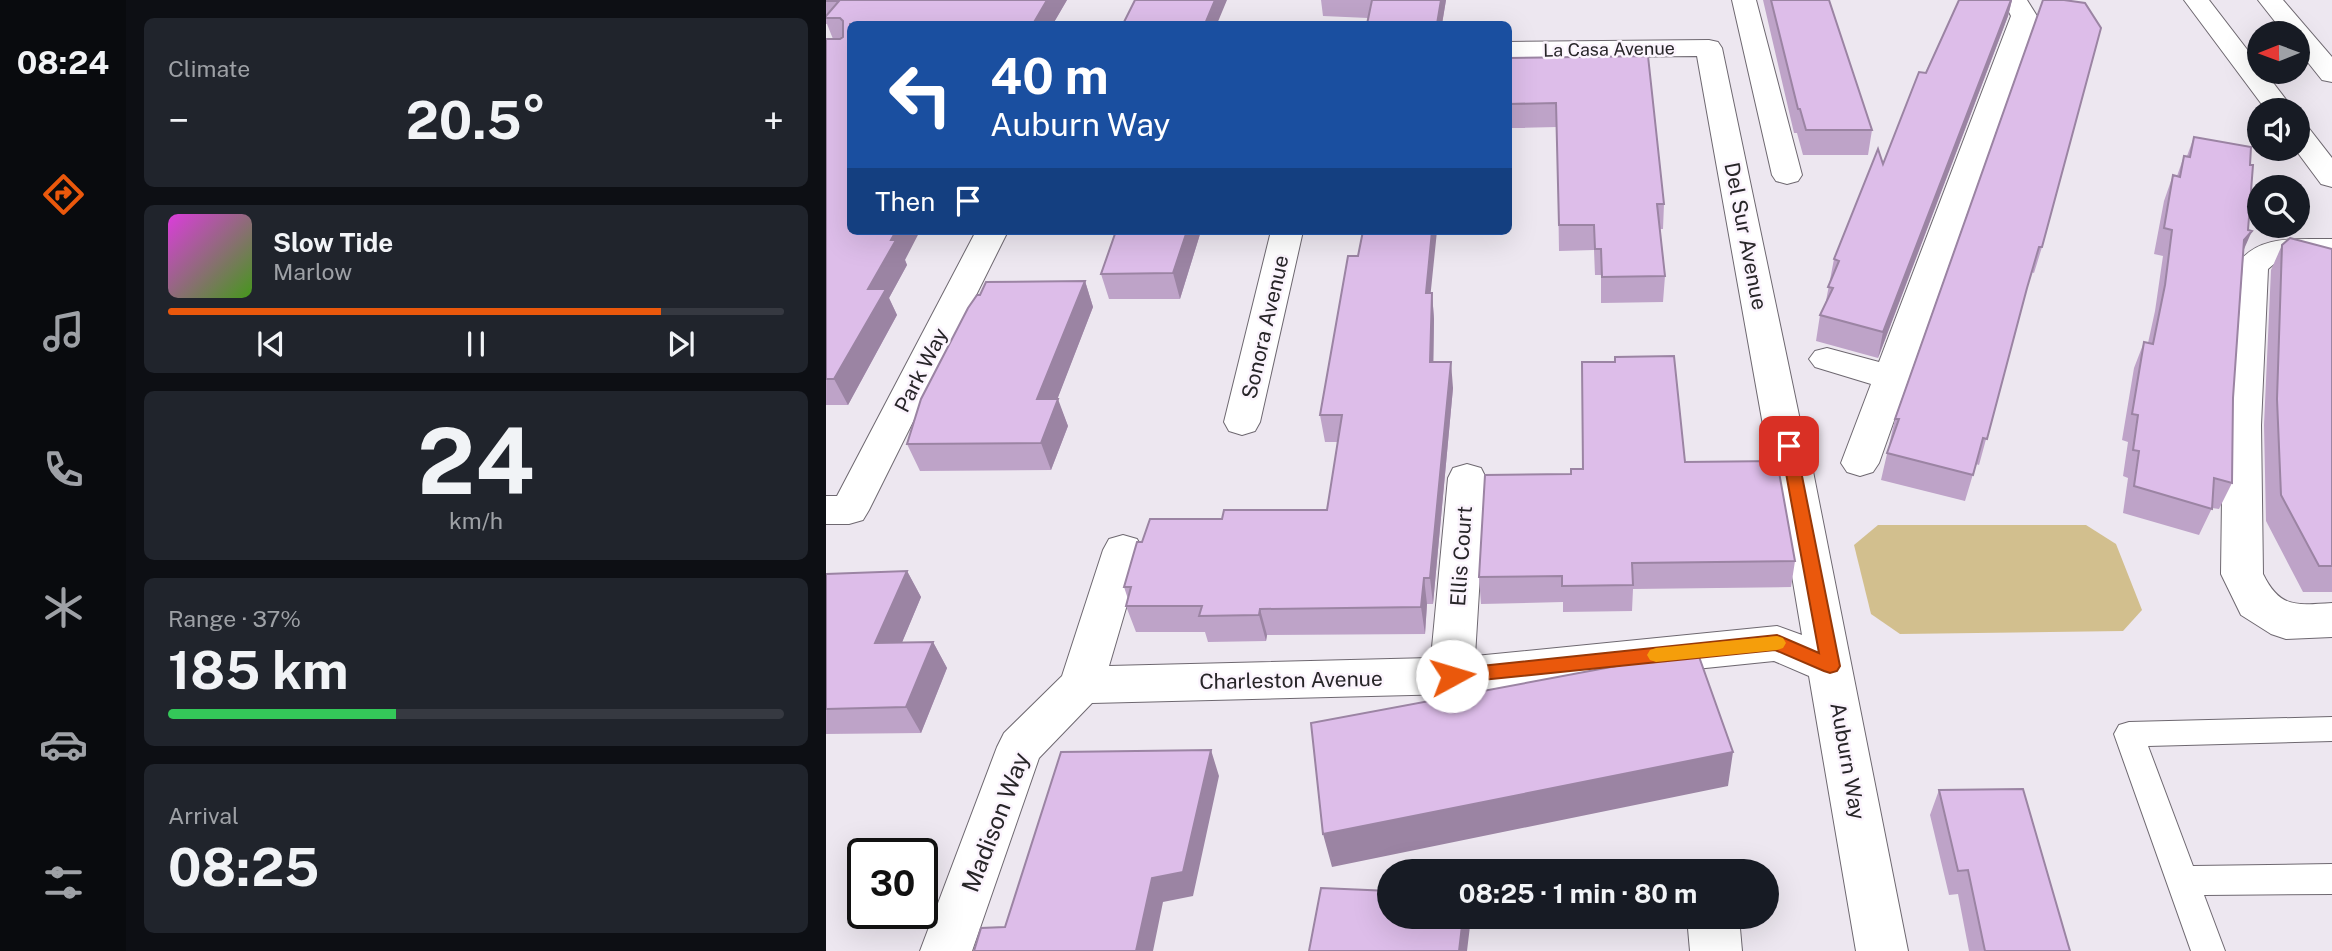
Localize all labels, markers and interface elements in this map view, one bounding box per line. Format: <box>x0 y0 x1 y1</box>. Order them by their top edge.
north arrow <box>2247 21 2310 84</box>
map controls <box>2247 21 2310 238</box>
street label: La Casa Avenue <box>1543 37 1675 61</box>
text: 08:24 <box>17 44 109 81</box>
text: 40 m <box>990 47 1109 105</box>
icon: left <box>875 49 966 140</box>
text: Climate <box>168 55 250 82</box>
text: 20.5° <box>406 90 546 151</box>
text: − <box>168 98 189 143</box>
text: + <box>763 98 784 143</box>
button: sound <box>2247 98 2310 161</box>
text: Auburn Way <box>990 106 1170 143</box>
street label: Del Sur Avenue <box>1719 160 1773 312</box>
icon: directions <box>39 170 88 219</box>
button: search <box>2247 175 2310 238</box>
icon: arrive <box>949 182 987 220</box>
text: Then <box>875 186 935 217</box>
text: Slow Tide <box>273 227 393 258</box>
street label: Sonora Avenue <box>1236 253 1294 401</box>
text: Marlow <box>273 258 352 285</box>
icon: music <box>39 307 88 356</box>
street label: Park Way <box>889 324 953 416</box>
icon: previous <box>252 325 290 363</box>
icon: pause <box>457 325 495 363</box>
icon: next <box>662 325 700 363</box>
text: 24 <box>417 408 535 514</box>
pin <box>1759 416 1819 476</box>
icon: arrive <box>1770 427 1808 465</box>
icon: phone <box>39 445 88 494</box>
street label: Ellis Court <box>1445 505 1477 607</box>
text: km/h <box>449 507 503 534</box>
icon: climate <box>39 583 88 632</box>
text: Range · 37% <box>168 605 301 632</box>
position arrow <box>1415 639 1489 713</box>
text: 185 km <box>168 640 349 701</box>
street label: Charleston Avenue <box>1199 666 1383 694</box>
street label: Auburn Way <box>1825 701 1871 821</box>
icon: car <box>39 720 88 769</box>
street label: Madison Way <box>956 748 1035 896</box>
text: Arrival <box>168 802 239 829</box>
text: 08:25 <box>168 837 319 898</box>
speed limit sign: 30 <box>847 838 938 929</box>
icon: filters <box>39 858 88 907</box>
text: 08:25 · 1 min · 80 m <box>1459 878 1697 909</box>

